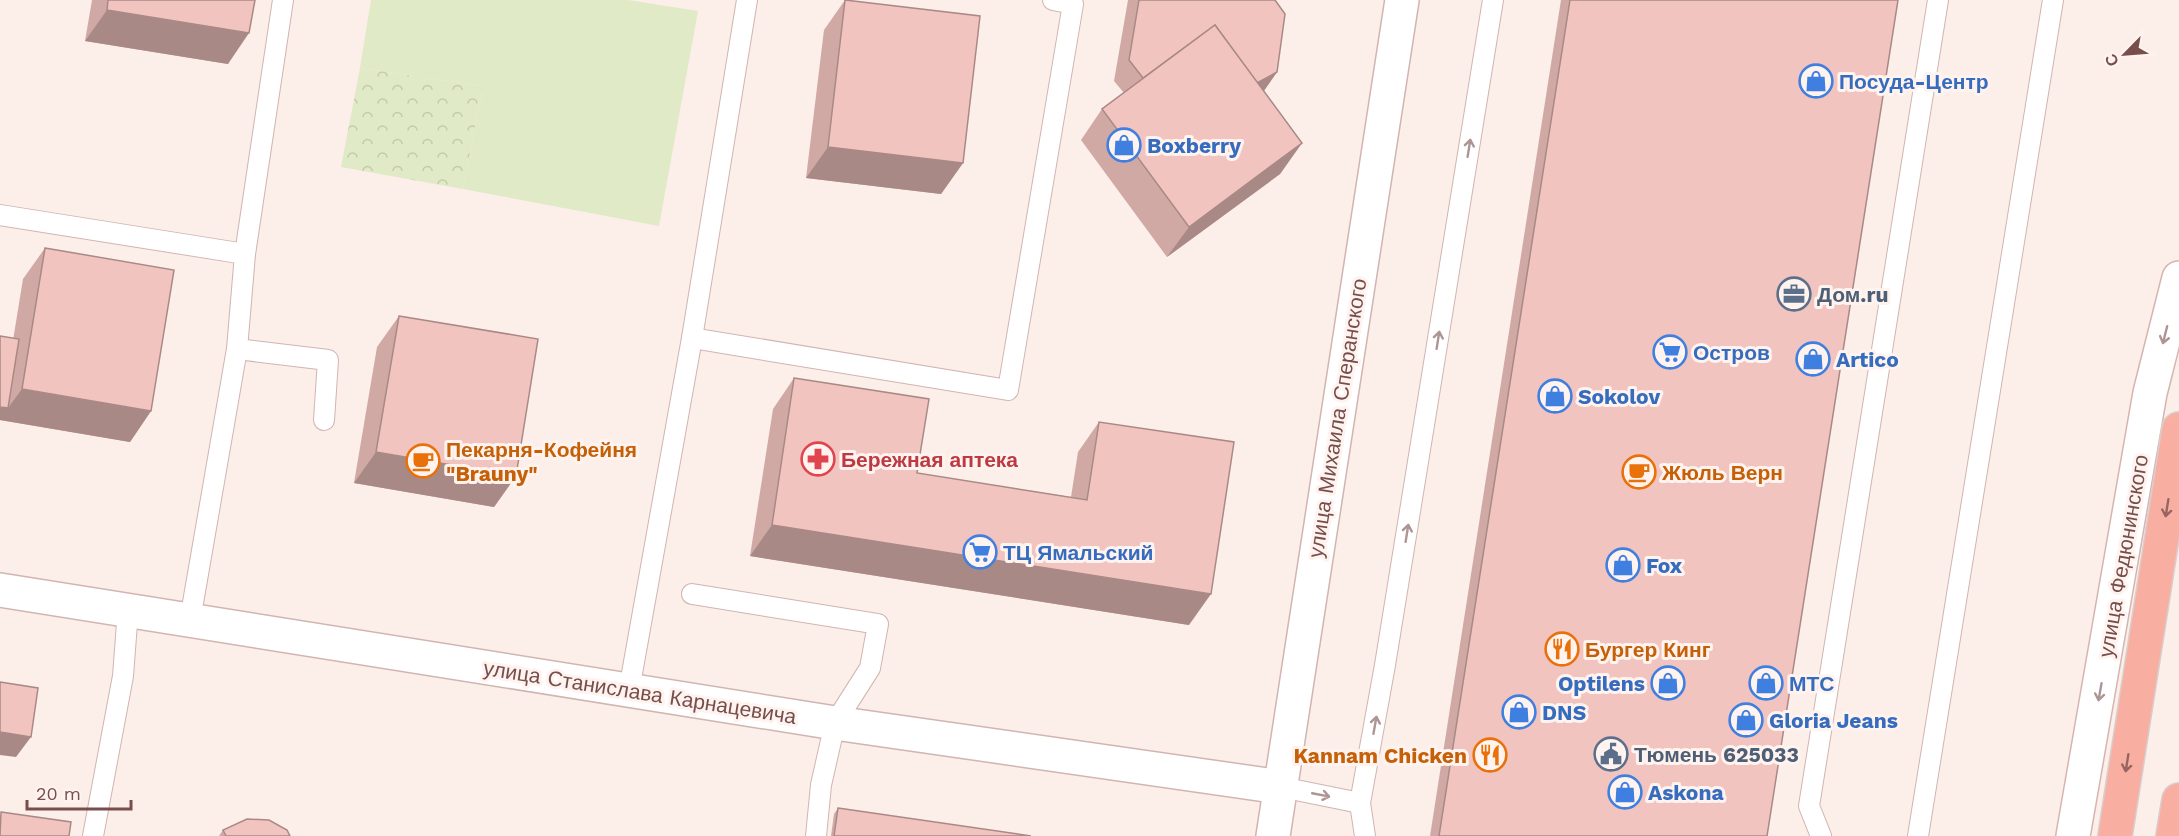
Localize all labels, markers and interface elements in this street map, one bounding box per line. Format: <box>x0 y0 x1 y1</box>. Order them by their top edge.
north arrow <box>2095 24 2155 84</box>
text: С <box>2101 50 2123 69</box>
shop icon: Посуда-Центр <box>1798 63 1834 99</box>
place label: Посуда-Центр <box>1839 69 1989 94</box>
shop icon: Boxberry <box>1106 127 1142 163</box>
place label: Boxberry <box>1147 133 1241 158</box>
one-way arrow <box>1464 138 1475 158</box>
office icon: Дом.ru <box>1776 276 1812 312</box>
street label: улица Михаила Сперанского <box>1303 277 1371 559</box>
place label: Дом.ru <box>1817 282 1888 307</box>
one-way arrow <box>2158 325 2170 344</box>
one-way arrow <box>1433 331 1444 350</box>
supermarket icon: Остров <box>1652 334 1688 370</box>
place label: Остров <box>1693 340 1770 365</box>
shop icon: Artico <box>1795 341 1831 377</box>
place label: Artico <box>1836 347 1899 372</box>
shop icon: Sokolov <box>1537 378 1573 414</box>
place label: Sokolov <box>1578 384 1660 409</box>
place label: Пекарня-Кофейня "Brauny" <box>446 437 637 486</box>
pharmacy icon: Бережная аптека <box>800 441 836 477</box>
cafe icon: Пекарня-Кофейня "Brauny" <box>405 443 441 479</box>
place label: Бережная аптека <box>841 447 1018 472</box>
street label: улица Федюнинского <box>2093 453 2153 659</box>
cafe icon: Жюль Верн <box>1621 454 1657 490</box>
place label: Жюль Верн <box>1661 460 1783 485</box>
one-way arrow <box>2161 497 2172 517</box>
one-way arrow <box>1402 523 1413 543</box>
supermarket icon: ТЦ Ямальский <box>962 534 998 570</box>
place label: ТЦ Ямальский <box>1003 540 1153 565</box>
shop icon: Fox <box>1605 547 1641 583</box>
place label: Fox <box>1646 553 1683 578</box>
restaurant icon: Бургер Кинг <box>1544 631 1580 667</box>
place label: Бургер Кинг <box>1585 637 1711 662</box>
street label: улица Станислава Карнацевича <box>482 655 799 729</box>
shop icon: Optilens <box>1650 665 1686 701</box>
shop icon: МТС <box>1748 665 1784 701</box>
place label: Optilens <box>1558 671 1645 696</box>
place label: МТС <box>1789 671 1835 696</box>
one-way arrow <box>2094 681 2105 701</box>
shop icon: DNS <box>1501 694 1537 730</box>
place label: DNS <box>1542 700 1586 725</box>
shop icon: Gloria Jeans <box>1728 702 1764 738</box>
place label: Gloria Jeans <box>1769 708 1898 733</box>
one-way arrow <box>1370 716 1381 735</box>
public building icon: Тюмень 625033 <box>1593 736 1629 772</box>
restaurant icon: Kannam Chicken <box>1472 737 1508 773</box>
place label: Тюмень 625033 <box>1634 742 1799 767</box>
place label: Kannam Chicken <box>1293 743 1467 768</box>
one-way arrow <box>2121 752 2132 772</box>
scale bar <box>27 773 130 811</box>
shop icon: Askona <box>1607 774 1643 810</box>
place label: Askona <box>1648 780 1724 805</box>
text: 20 m <box>36 783 81 804</box>
one-way arrow <box>1310 790 1330 801</box>

